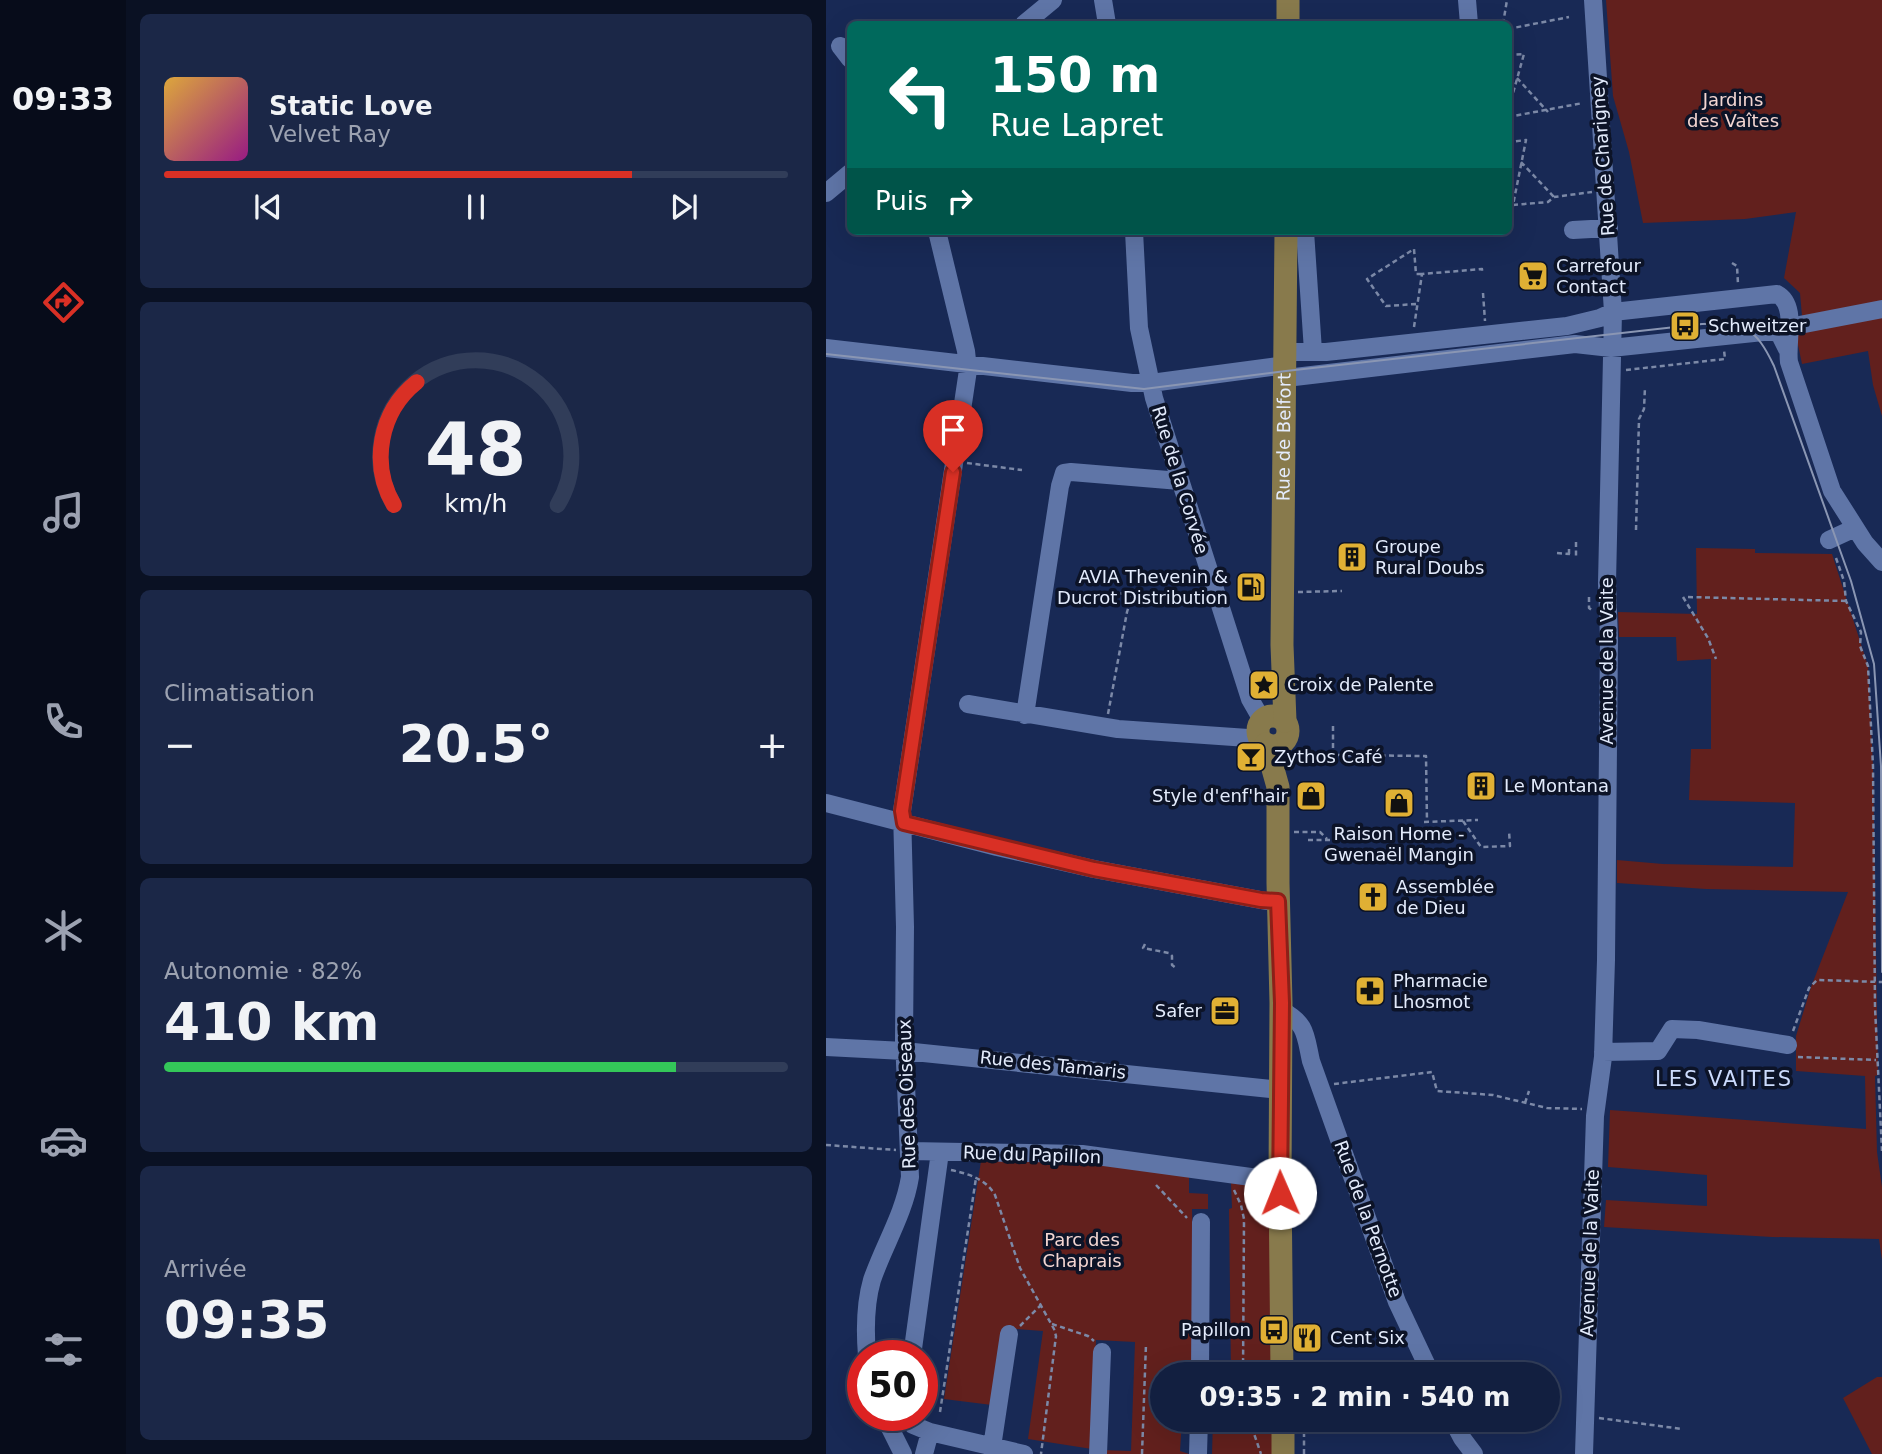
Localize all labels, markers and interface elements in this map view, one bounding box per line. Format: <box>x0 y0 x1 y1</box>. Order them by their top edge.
text: 150 m <box>990 47 1160 104</box>
icon: left <box>875 49 966 140</box>
street label: Rue de Charigney <box>1586 75 1619 237</box>
text: 09:33 <box>12 80 114 118</box>
park label: Jardins des Vaîtes <box>1687 89 1779 131</box>
text: Static Love <box>269 91 433 121</box>
text: Rue Lapret <box>990 106 1163 144</box>
text: Velvet Ray <box>269 121 391 147</box>
icon: right <box>941 182 979 220</box>
text: Puis <box>875 186 927 216</box>
icon: previous <box>249 188 287 226</box>
icon: pause <box>457 188 495 226</box>
icon: next <box>665 188 703 226</box>
place label: Carrefour Contact <box>1556 255 1642 297</box>
supermarket icon: Carrefour Contact <box>1516 259 1550 293</box>
icon: directions <box>39 278 88 327</box>
bus stop icon: Schweitzer <box>1668 309 1702 343</box>
place label: Schweitzer <box>1708 315 1807 336</box>
street label: Rue de Belfort <box>1272 373 1295 501</box>
pin <box>923 400 983 472</box>
street label: Rue de la Corvée <box>1148 403 1213 556</box>
text: 48 <box>425 407 527 492</box>
icon: arrive <box>934 411 972 449</box>
icon: music <box>39 488 88 537</box>
text: km/h <box>444 489 508 518</box>
place label: Groupe Rural Doubs <box>1375 536 1484 578</box>
building icon: Groupe Rural Doubs <box>1335 540 1369 574</box>
place label: AVIA Thevenin & Ducrot Distribution <box>1057 566 1228 608</box>
fuel station icon: AVIA Thevenin & Ducrot Distribution <box>1234 570 1268 604</box>
street label: Avenue de la Vaite <box>1596 577 1617 745</box>
place icon: Croix de Palente <box>1247 668 1281 702</box>
place label: Croix de Palente <box>1287 674 1434 695</box>
text: Climatisation <box>164 680 315 706</box>
icon: phone <box>39 697 88 746</box>
text: 20.5° <box>399 714 553 774</box>
text: − <box>164 723 196 767</box>
text: + <box>756 723 788 767</box>
bar icon: Zythos Café <box>1234 740 1268 774</box>
place label: Zythos Café <box>1274 746 1383 767</box>
building icon: Le Montana <box>1464 769 1498 803</box>
place label: Le Montana <box>1504 775 1609 796</box>
shop icon: Style d'enf'hair <box>1294 779 1328 813</box>
place label: Style d'enf'hair <box>1152 785 1289 806</box>
shop icon: Raison Home - Gwenaël Mangin <box>1382 786 1416 820</box>
place label: Raison Home - Gwenaël Mangin <box>1324 823 1474 865</box>
place label: Assemblée de Dieu <box>1396 876 1494 918</box>
church icon: Assemblée de Dieu <box>1356 880 1390 914</box>
icon: climate <box>39 906 88 955</box>
text: Autonomie · 82% <box>164 958 362 984</box>
place label: Pharmacie Lhosmot <box>1393 970 1488 1012</box>
pharmacy icon: Pharmacie Lhosmot <box>1353 974 1387 1008</box>
text: 410 km <box>164 992 379 1052</box>
office icon: Safer <box>1208 994 1242 1028</box>
place label: Safer <box>1155 1000 1203 1021</box>
street label: Rue des Oiseaux <box>893 1018 920 1169</box>
street label: Rue des Tamaris <box>979 1046 1127 1083</box>
district label: LES VAITES <box>1655 1067 1793 1091</box>
icon: car <box>39 1116 88 1165</box>
street label: Rue de la Pernotte <box>1330 1137 1407 1300</box>
street label: Rue du Papillon <box>962 1142 1102 1167</box>
position arrow <box>1243 1156 1317 1230</box>
street label: Avenue de la Vaite <box>1576 1169 1603 1337</box>
park label: Parc des Chaprais <box>1042 1229 1122 1271</box>
text: Arrivée <box>164 1256 247 1282</box>
text: 09:35 <box>164 1290 330 1350</box>
bus stop icon: Papillon <box>1257 1313 1291 1347</box>
place label: Papillon <box>1181 1319 1251 1340</box>
restaurant icon: Cent Six <box>1290 1321 1324 1355</box>
icon: filters <box>39 1325 88 1374</box>
place label: Cent Six <box>1330 1327 1405 1348</box>
speed limit sign: 50 <box>847 1340 938 1431</box>
text: 09:35 · 2 min · 540 m <box>1200 1382 1510 1412</box>

